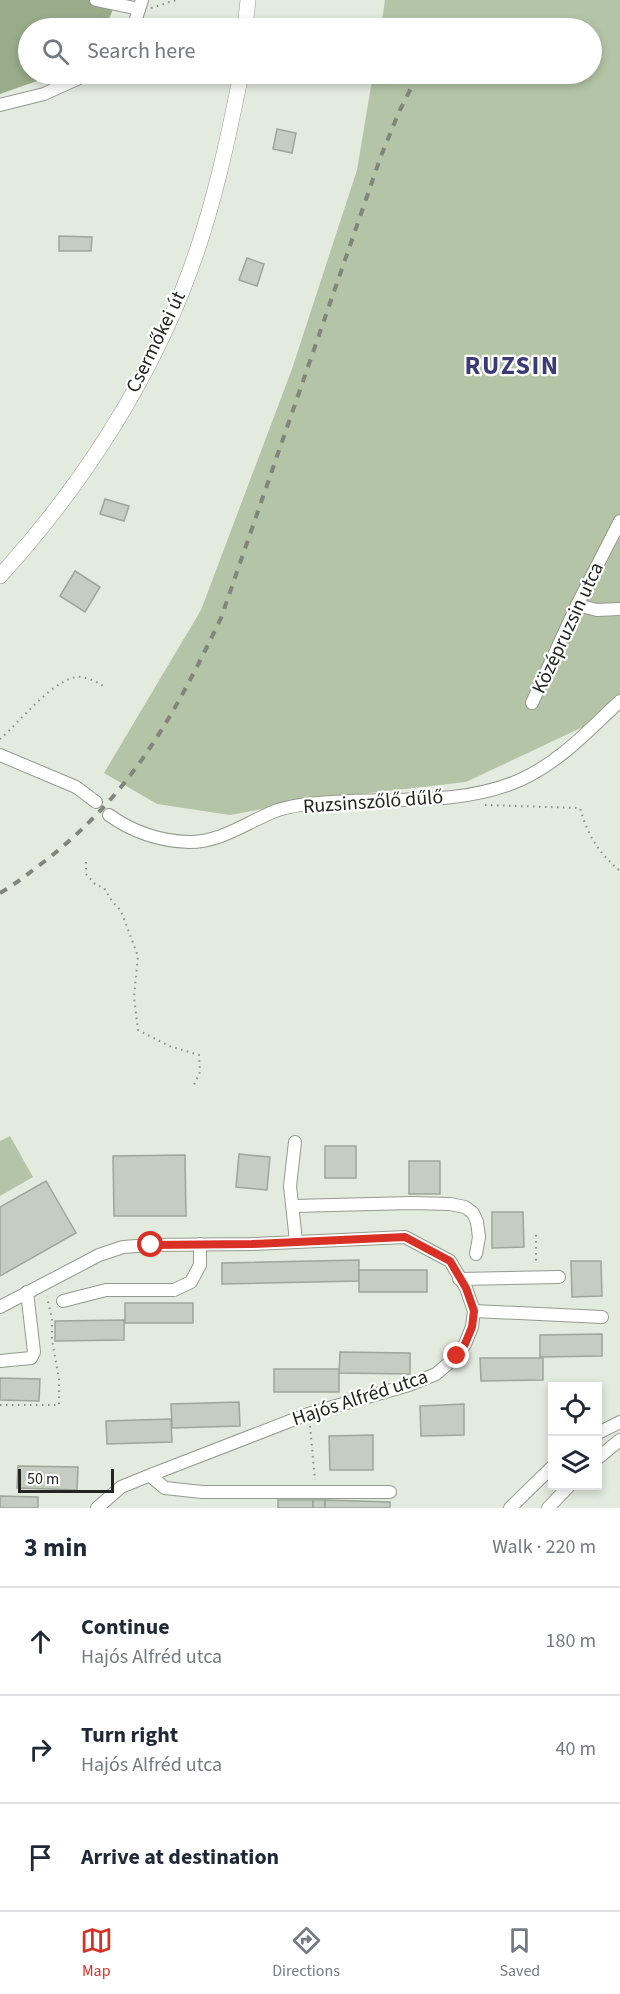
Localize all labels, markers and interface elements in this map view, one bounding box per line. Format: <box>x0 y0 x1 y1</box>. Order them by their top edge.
search box <box>18 18 602 84</box>
icon: search <box>39 35 72 68</box>
text: Search here <box>87 35 195 67</box>
street label: Csermőkei út <box>119 286 193 398</box>
district label: RUZSIN <box>464 347 560 384</box>
street label: Középruzsin utca <box>525 558 611 698</box>
street label: Ruzsinszőlő dűlő <box>302 783 444 821</box>
route start <box>137 1231 163 1257</box>
route end <box>443 1342 469 1368</box>
street label: Hajós Alfréd utca <box>289 1363 431 1433</box>
map controls <box>548 1382 602 1490</box>
button: locate <box>548 1382 602 1436</box>
button: layers <box>548 1436 602 1490</box>
scale bar <box>18 1466 114 1494</box>
text: 50 m <box>27 1468 59 1490</box>
text: 3 min <box>24 1529 87 1566</box>
text: Walk · 220 m <box>492 1533 596 1561</box>
text: Continue <box>81 1611 170 1643</box>
icon: ahead <box>24 1625 57 1658</box>
text: 180 m <box>546 1627 596 1655</box>
text: Hajós Alfréd utca <box>81 1643 222 1671</box>
text: Turn right <box>81 1719 178 1751</box>
icon: right <box>24 1733 57 1766</box>
text: 40 m <box>556 1735 596 1763</box>
text: Hajós Alfréd utca <box>81 1751 222 1779</box>
icon: arrive <box>24 1841 57 1874</box>
text: Arrive at destination <box>81 1841 279 1873</box>
tab: Map <box>80 1924 113 1982</box>
tab: Directions <box>272 1924 340 1982</box>
tab: Saved <box>499 1924 540 1982</box>

